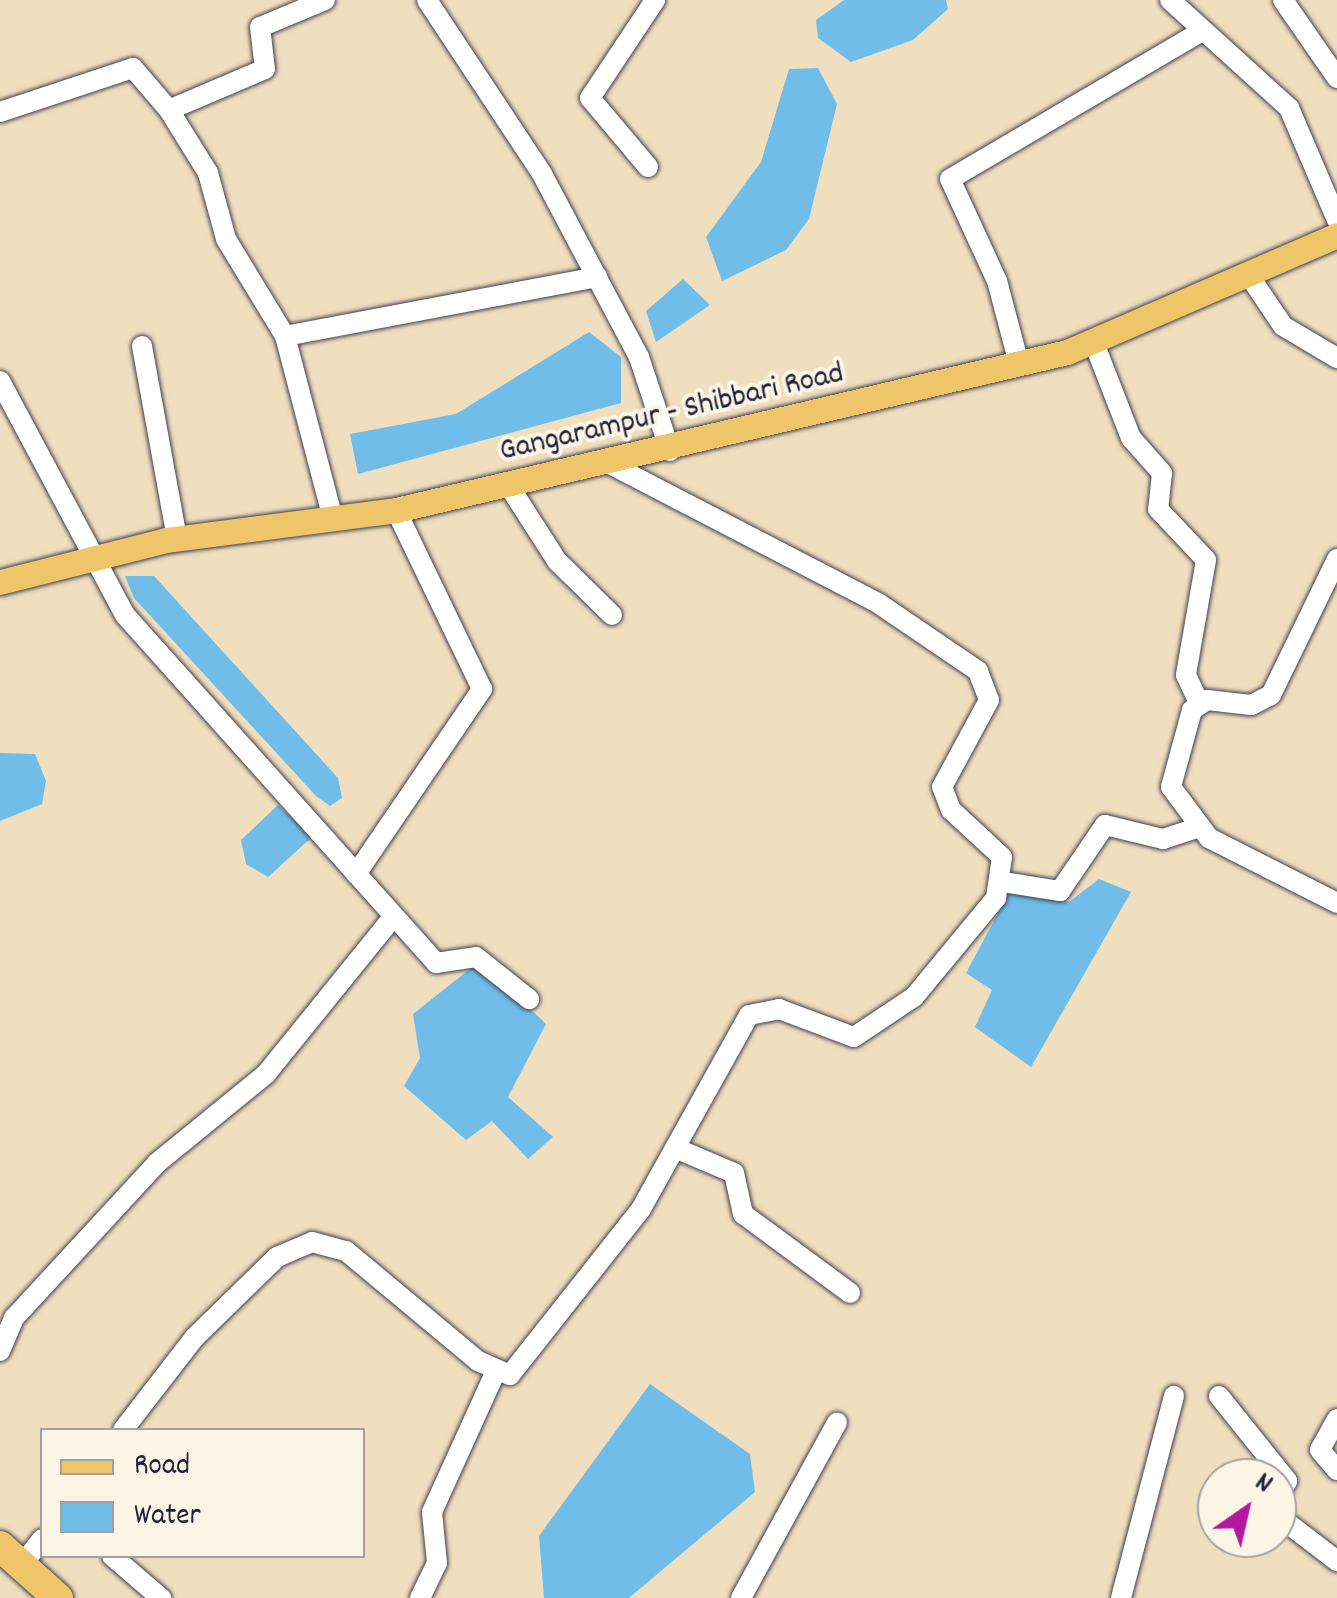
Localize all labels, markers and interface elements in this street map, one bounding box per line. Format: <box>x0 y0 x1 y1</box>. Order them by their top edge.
street label: Gangarampur - Shibbari Road <box>496 356 848 472</box>
legend <box>40 1428 365 1558</box>
text: Road <box>134 1446 190 1489</box>
north arrow <box>1197 1458 1297 1558</box>
text: N <box>1246 1464 1280 1505</box>
text: Water <box>134 1496 201 1539</box>

